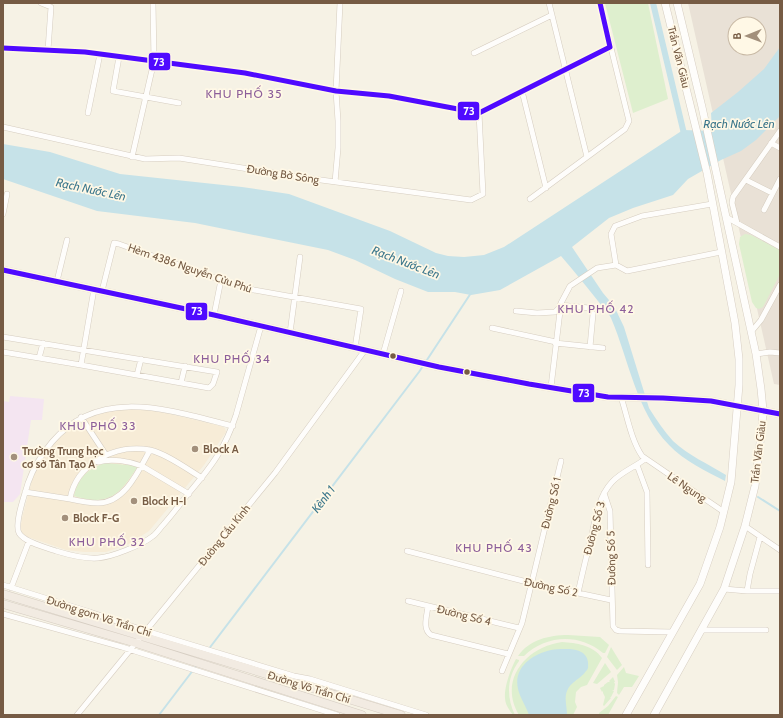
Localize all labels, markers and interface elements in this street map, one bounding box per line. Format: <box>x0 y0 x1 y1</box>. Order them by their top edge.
north arrow <box>727 16 767 56</box>
street label: Trần Văn Giàu <box>665 25 693 90</box>
text: B <box>730 32 744 40</box>
line badge: 73 <box>148 52 171 71</box>
text: 73 <box>153 55 165 69</box>
district label: KHU PHỐ 35 <box>206 85 282 101</box>
line badge: 73 <box>457 101 480 121</box>
text: 73 <box>463 104 475 118</box>
water label: Rạch Nước Lên <box>703 116 775 131</box>
street label: Đường Bờ Sông <box>246 161 321 187</box>
water label: Rạch Nước Lên <box>55 174 127 204</box>
street label: Hẻm 4386 Nguyễn Cửu Phú <box>126 240 254 296</box>
water label: Rạch Nước Lên <box>370 242 442 282</box>
district label: KHU PHỐ 42 <box>557 300 635 316</box>
line badge: 73 <box>185 302 208 321</box>
text: 73 <box>191 304 203 318</box>
district label: KHU PHỐ 34 <box>193 350 271 366</box>
unlabelled marker <box>388 351 398 361</box>
unlabelled marker <box>462 367 472 377</box>
line badge: 73 <box>572 383 595 403</box>
text: 73 <box>578 386 590 400</box>
district label: KHU PHỐ 33 <box>60 417 136 433</box>
street label: Trần Văn Giàu <box>747 420 769 484</box>
place label: Block A <box>203 442 239 456</box>
place label: Trường Trung học cơ sở Tân Tạo A <box>22 444 104 471</box>
marker: Block A <box>190 444 200 454</box>
marker: Trường Trung học cơ sở Tân Tạo A <box>9 452 19 462</box>
street label: Lê Ngung <box>665 469 710 505</box>
street label: Đường Số 1 <box>538 476 564 530</box>
water label: Kênh 1 <box>308 482 338 516</box>
place label: Block H-I <box>142 494 186 508</box>
marker: Block H-I <box>129 496 139 506</box>
street label: Đường Số 3 <box>580 500 608 556</box>
street label: Đường Cầu Kinh <box>195 501 253 569</box>
place label: Block F-G <box>73 511 119 525</box>
marker: Block F-G <box>60 513 70 523</box>
street label: Đường Số 5 <box>604 530 618 586</box>
district label: KHU PHỐ 32 <box>69 533 145 549</box>
district label: KHU PHỐ 43 <box>455 539 533 555</box>
street label: Đường Số 2 <box>523 574 579 600</box>
street label: Đường gom Võ Trần Chí <box>45 592 154 640</box>
street label: Đường Số 4 <box>436 602 493 629</box>
street label: Đường Võ Trần Chí <box>266 668 353 706</box>

